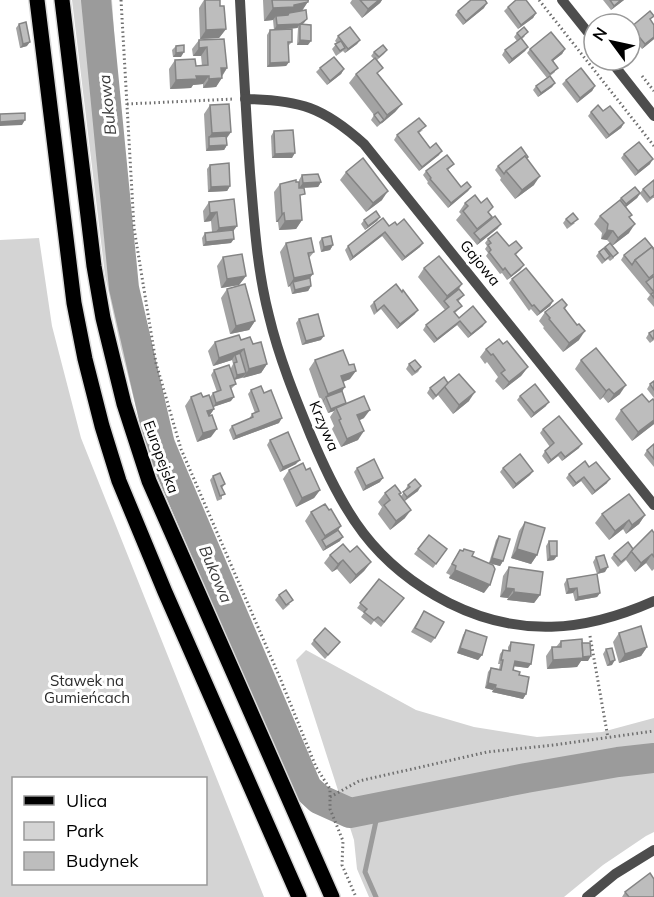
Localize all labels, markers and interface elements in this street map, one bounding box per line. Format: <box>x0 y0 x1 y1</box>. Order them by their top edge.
north arrow <box>582 12 642 72</box>
text: N <box>588 23 611 44</box>
water label: Bukowa <box>94 73 120 136</box>
street label: Gajowa <box>456 236 505 290</box>
street label: Krzywa <box>305 398 344 454</box>
street label: Europejska <box>140 418 183 496</box>
water label: Bukowa <box>195 542 237 606</box>
park label: Stawek na Gumieńcach <box>44 671 130 707</box>
legend <box>12 777 207 885</box>
text: Ulica <box>66 789 107 812</box>
text: Park <box>66 819 105 842</box>
text: Budynek <box>66 849 139 872</box>

